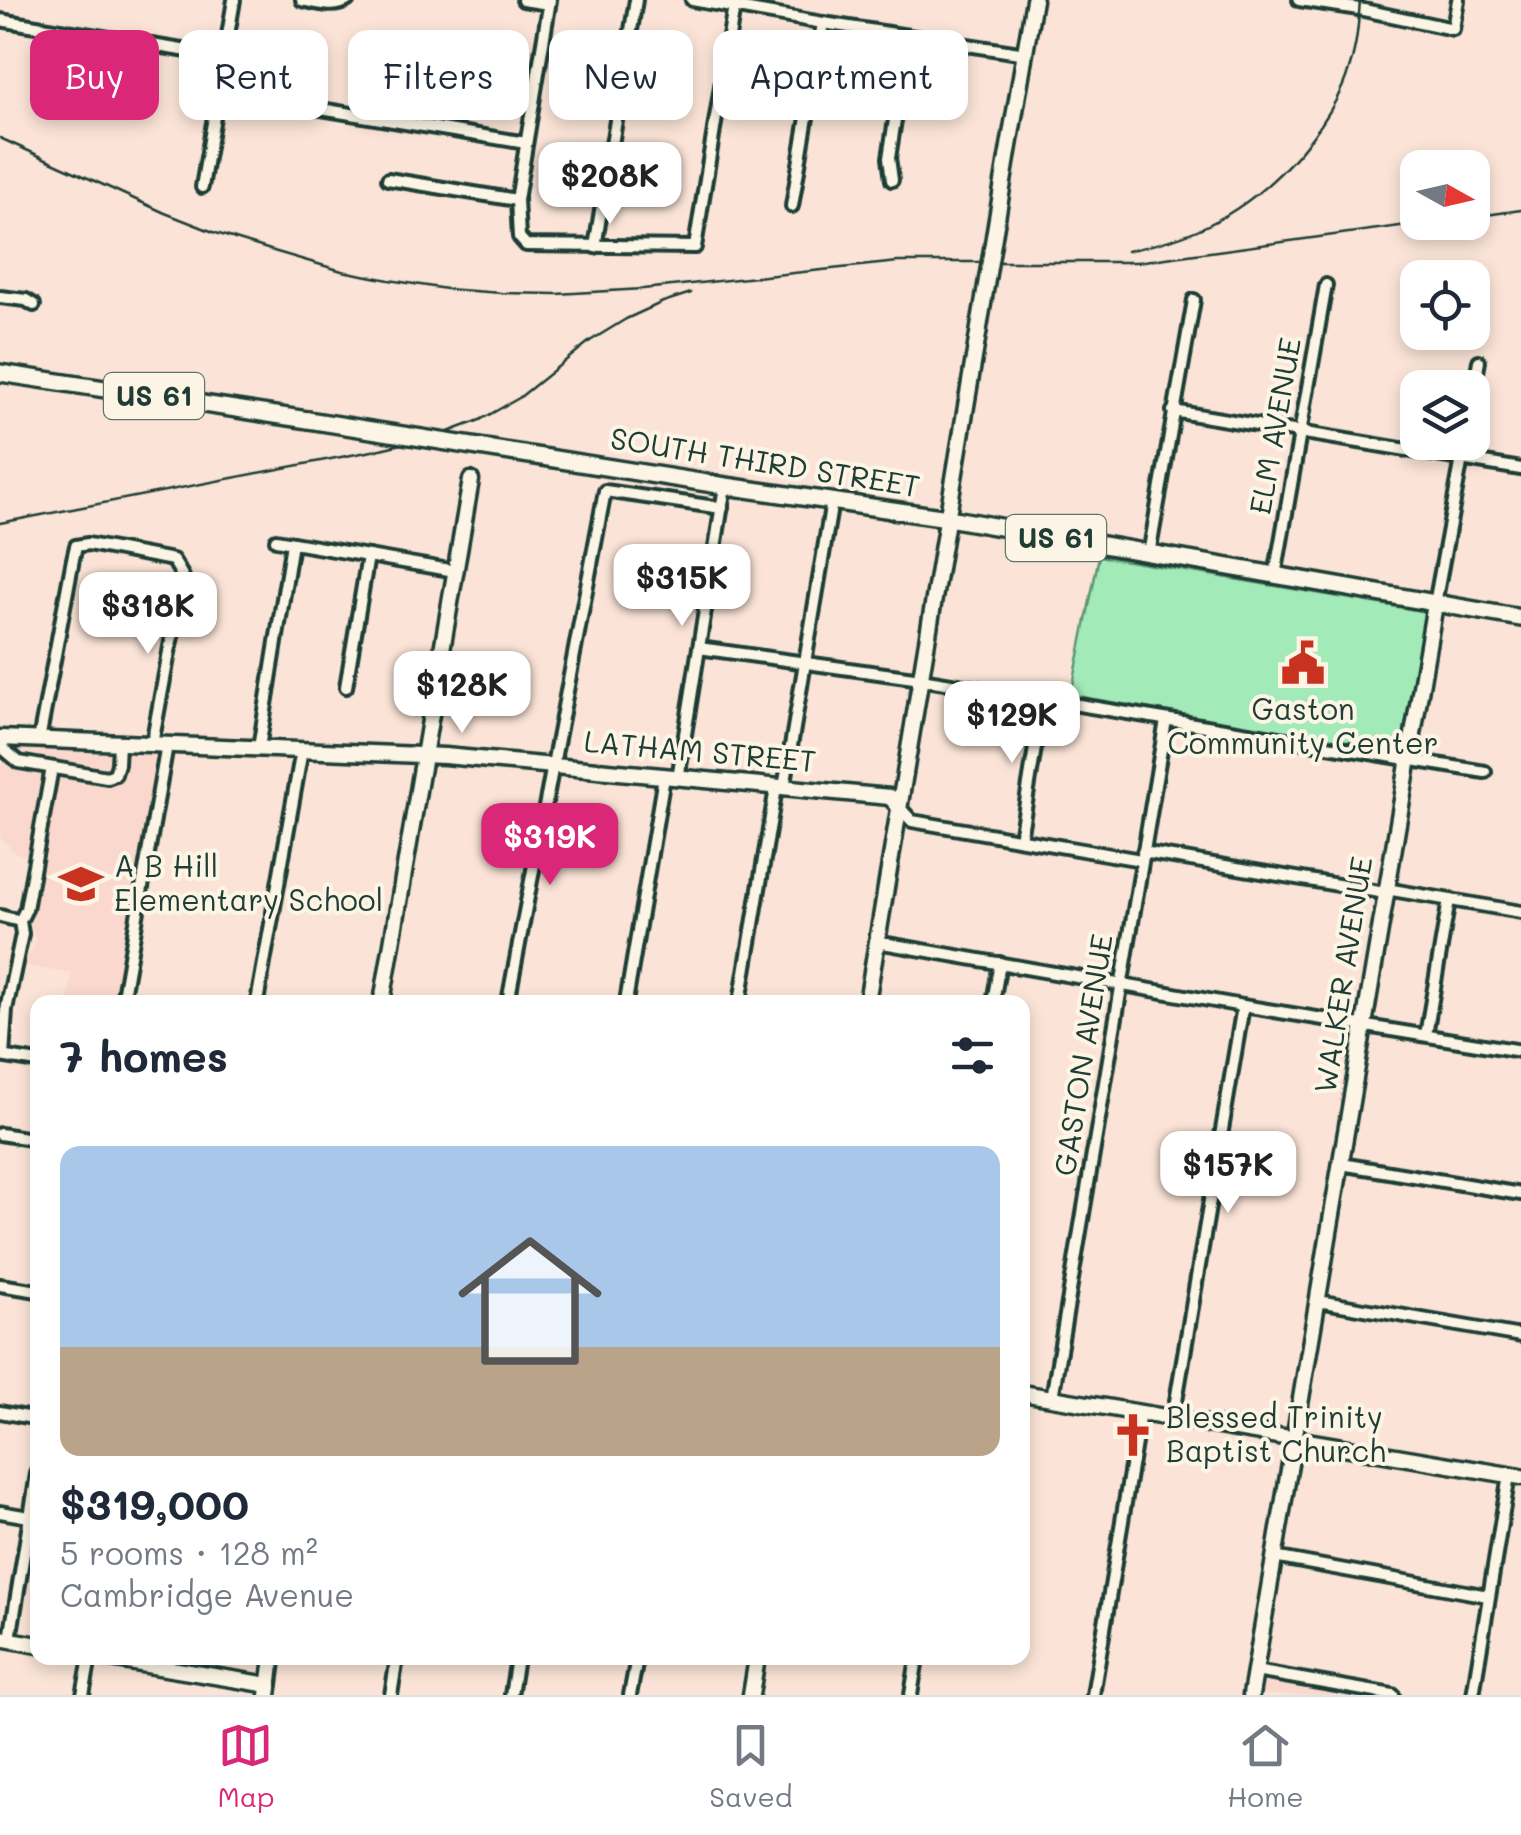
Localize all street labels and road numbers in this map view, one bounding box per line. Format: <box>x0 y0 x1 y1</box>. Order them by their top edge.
street label: ELM AVENUE <box>1239 334 1309 517</box>
road number: US 61 <box>104 373 204 419</box>
street label: SOUTH THIRD STREET <box>608 417 923 505</box>
road number: US 61 <box>1006 515 1106 561</box>
street label: LATHAM STREET <box>582 720 818 780</box>
street label: WALKER AVENUE <box>1304 853 1380 1096</box>
street label: GASTON AVENUE <box>1043 931 1121 1178</box>

